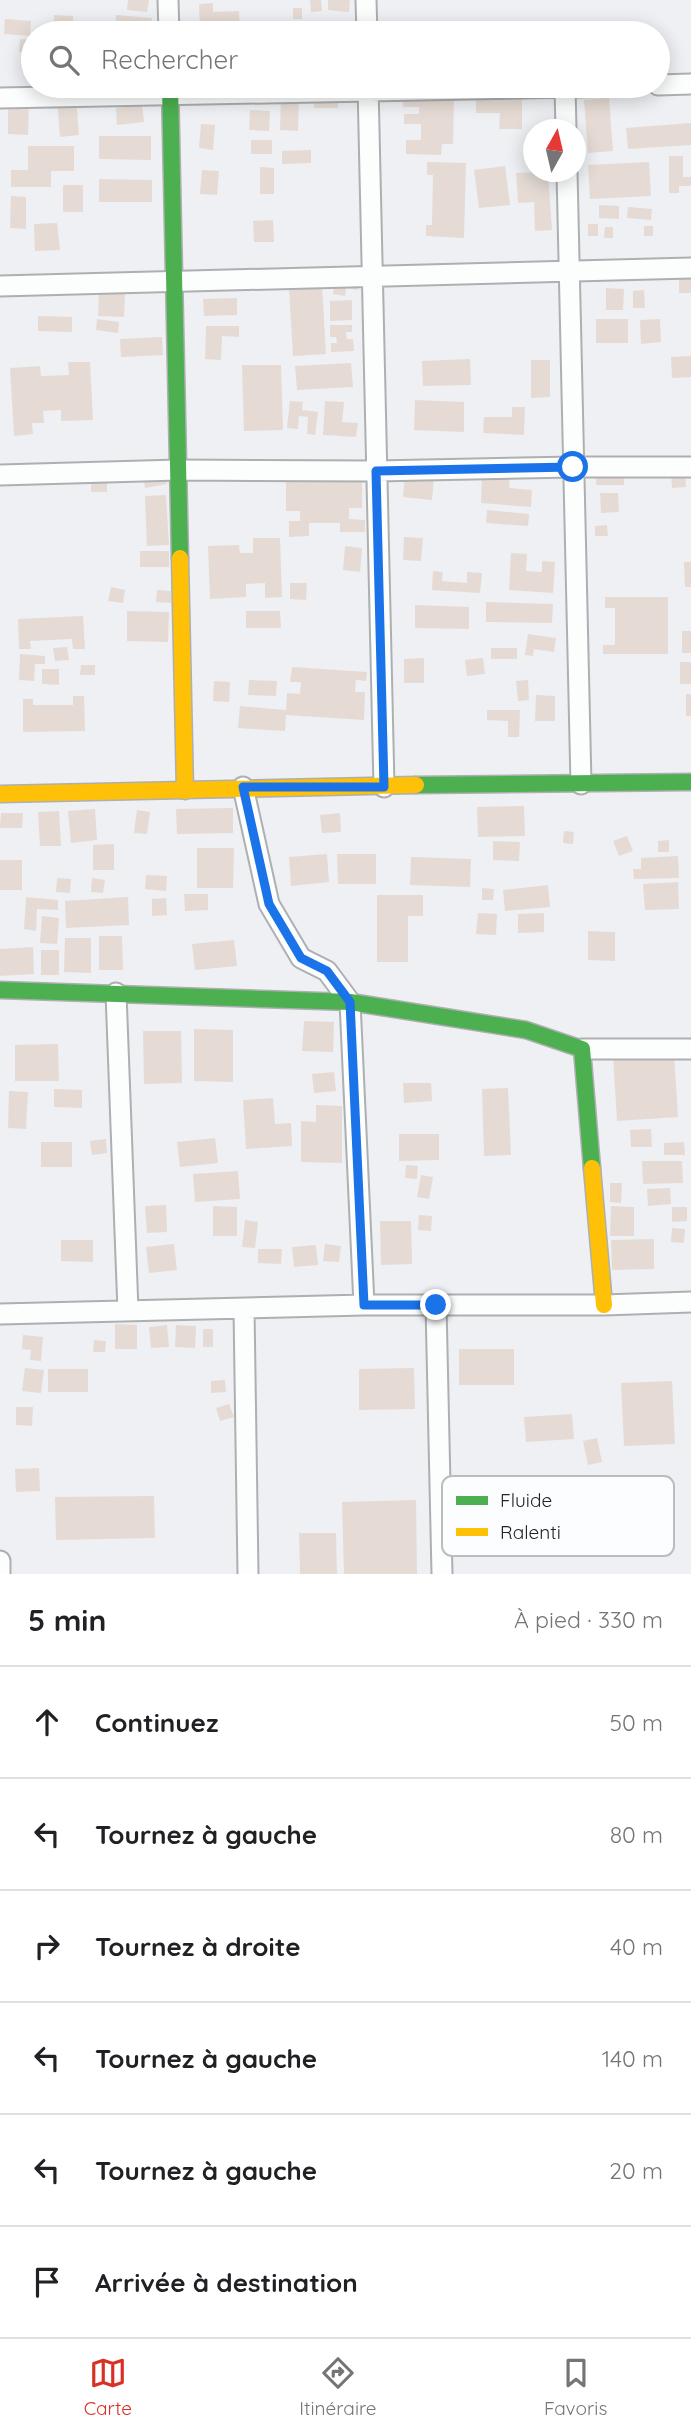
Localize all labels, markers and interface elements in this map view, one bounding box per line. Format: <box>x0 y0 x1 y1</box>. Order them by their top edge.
search box <box>21 21 670 98</box>
icon: search <box>45 41 83 79</box>
text: Rechercher <box>101 43 238 76</box>
north arrow <box>523 119 586 182</box>
route start <box>557 451 588 482</box>
route end <box>420 1289 451 1320</box>
legend <box>442 1476 674 1556</box>
text: Fluide <box>500 1488 552 1512</box>
text: Ralenti <box>500 1520 561 1544</box>
text: 5 min <box>28 1601 106 1639</box>
text: À pied · 330 m <box>514 1605 663 1634</box>
icon: ahead <box>28 1703 66 1741</box>
text: Continuez <box>95 1706 218 1739</box>
text: 50 m <box>610 1708 663 1737</box>
icon: left <box>28 1815 66 1853</box>
text: Tournez à gauche <box>95 1818 317 1851</box>
text: 80 m <box>610 1820 663 1849</box>
icon: right <box>28 1927 66 1965</box>
text: Tournez à droite <box>95 1930 300 1963</box>
text: 40 m <box>610 1932 663 1961</box>
icon: left <box>28 2039 66 2077</box>
text: Tournez à gauche <box>95 2042 317 2075</box>
text: 140 m <box>602 2044 663 2073</box>
icon: left <box>28 2151 66 2189</box>
text: Tournez à gauche <box>95 2154 317 2187</box>
text: 20 m <box>609 2156 663 2185</box>
icon: arrive <box>28 2263 66 2301</box>
text: Arrivée à destination <box>95 2266 358 2299</box>
tab: Carte <box>84 2354 132 2420</box>
tab: Itinéraire <box>299 2354 377 2420</box>
tab: Favoris <box>544 2354 607 2420</box>

